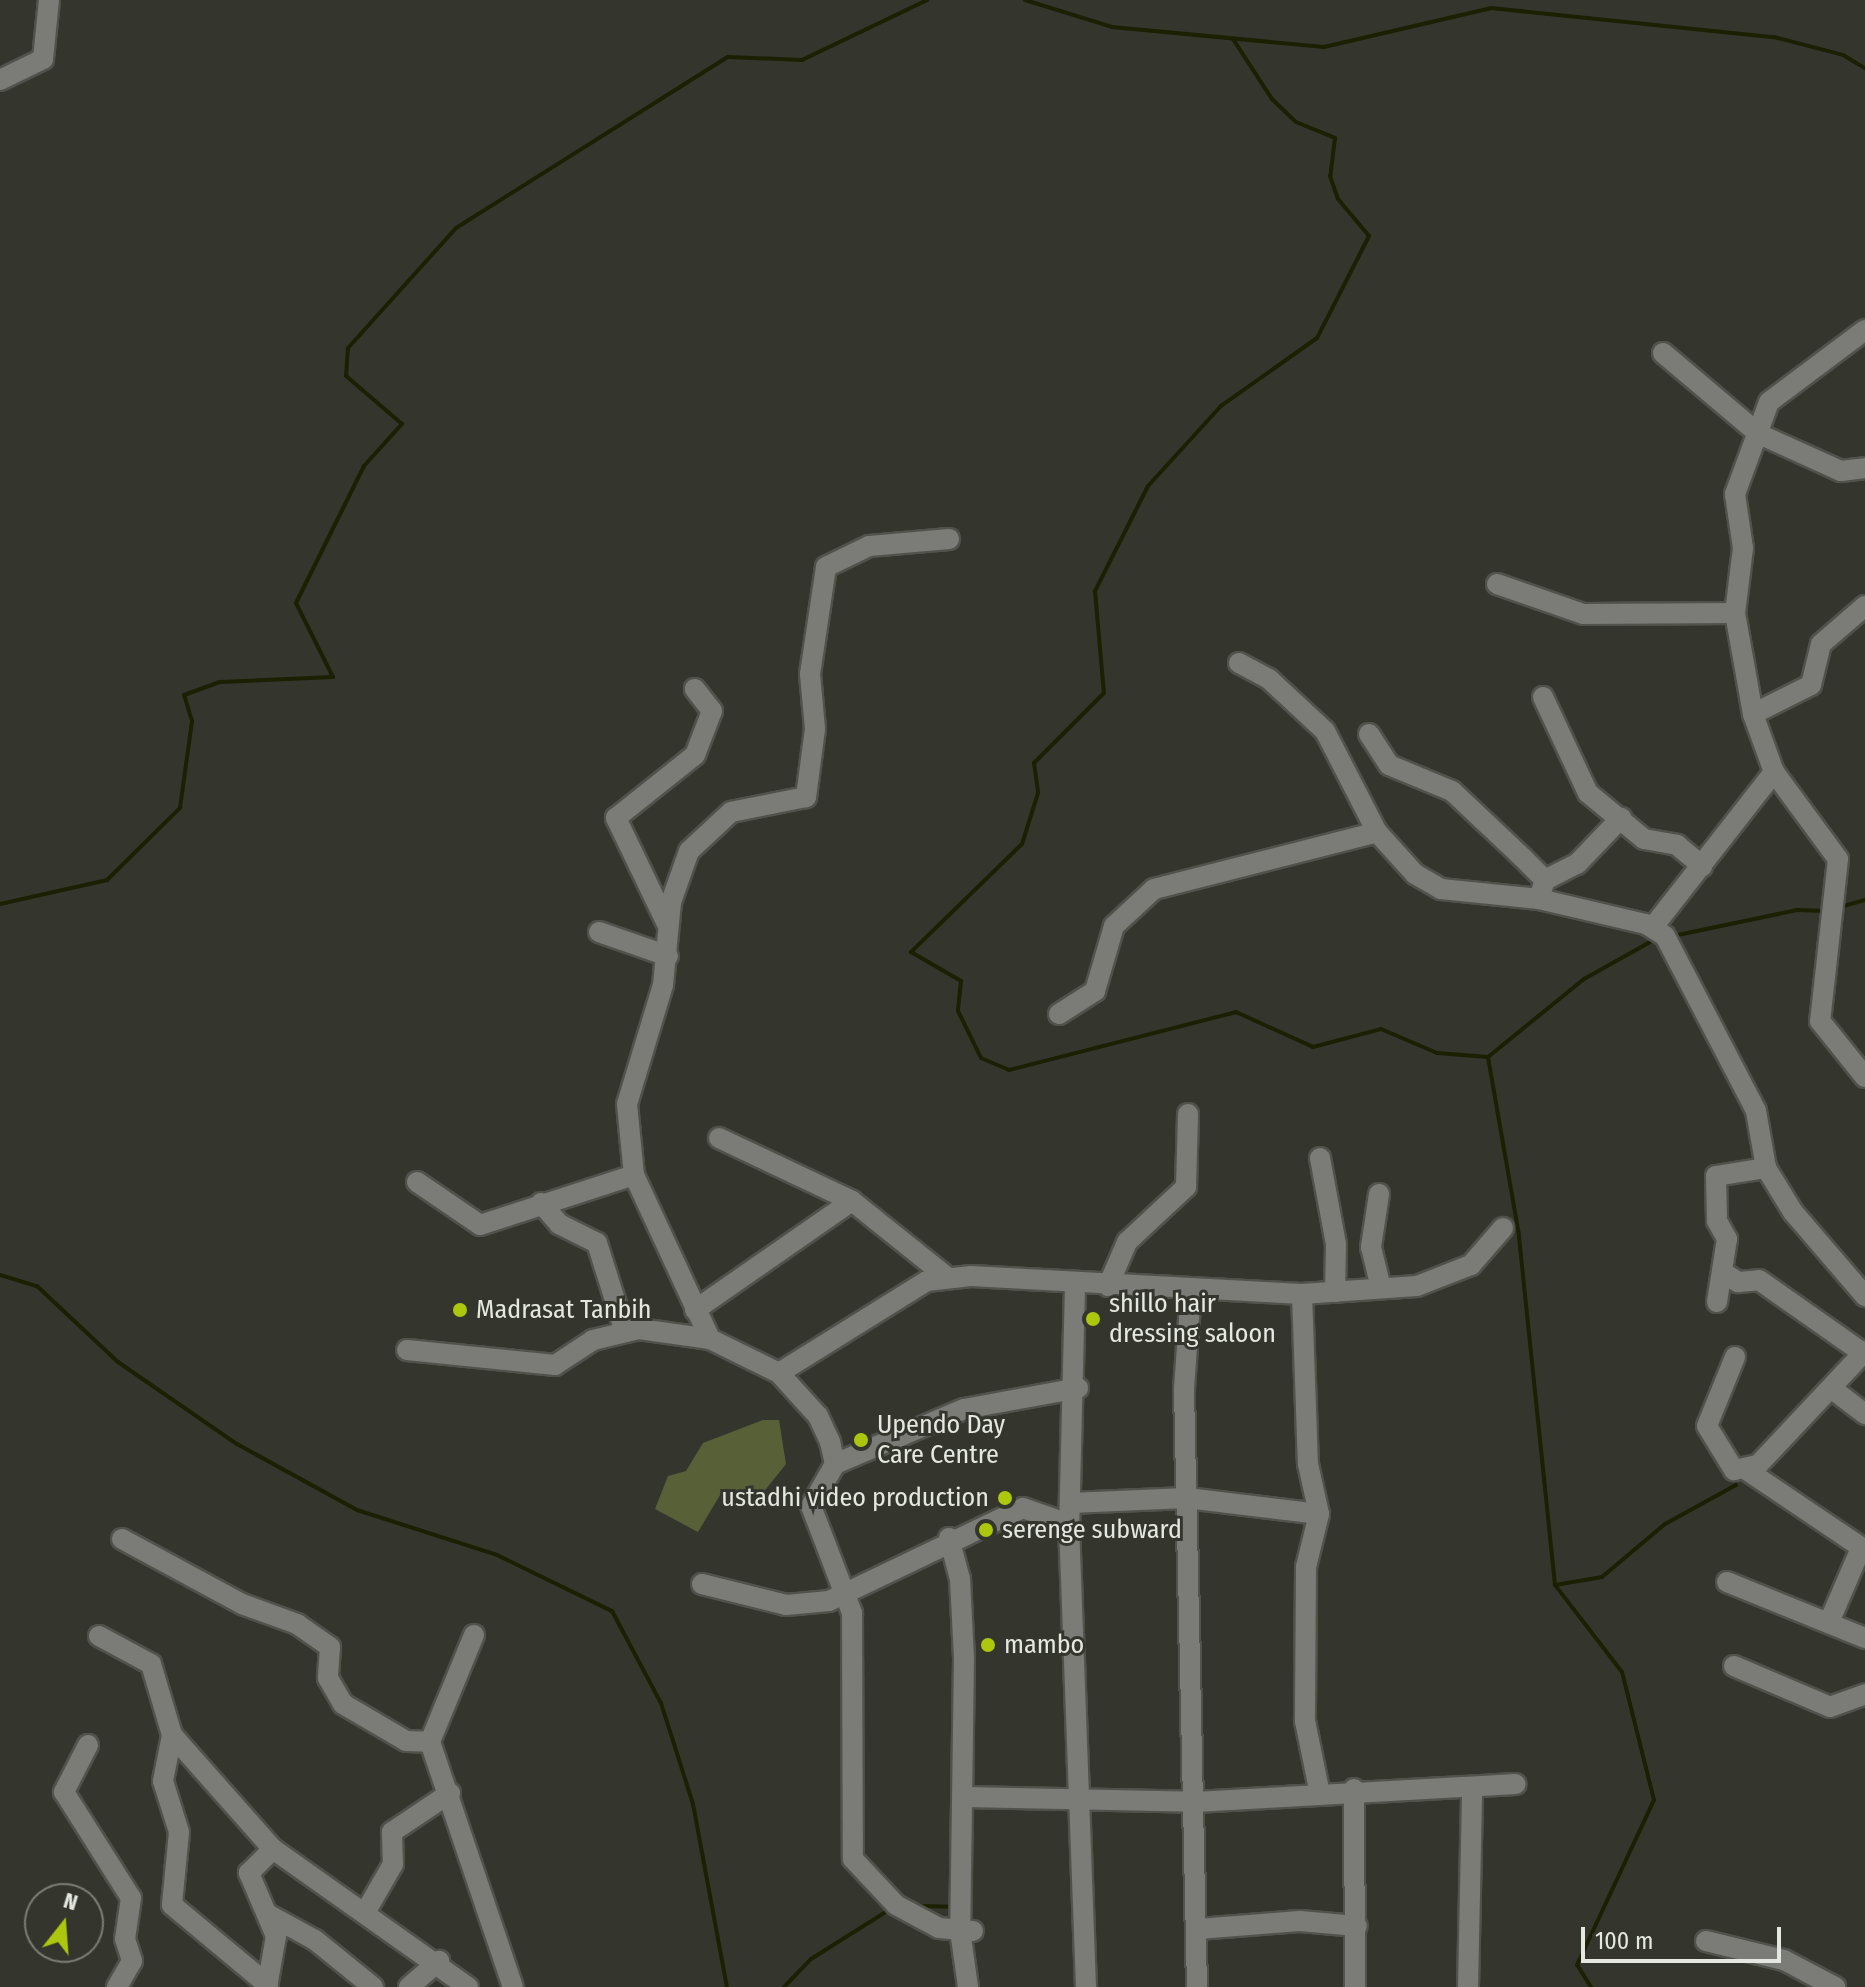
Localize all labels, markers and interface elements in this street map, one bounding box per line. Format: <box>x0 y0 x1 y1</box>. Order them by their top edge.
place label: shillo hair dressing saloon <box>1109 1288 1276 1350</box>
place label: Madrasat Tanbih <box>476 1294 652 1326</box>
marker: Madrasat Tanbih <box>451 1301 469 1319</box>
marker: shillo hair dressing saloon <box>1084 1310 1102 1328</box>
place label: Upendo Day Care Centre <box>877 1409 1005 1470</box>
marker: Upendo Day Care Centre <box>852 1431 870 1449</box>
place label: ustadhi video production <box>721 1482 989 1514</box>
marker: ustadhi video production <box>996 1489 1014 1507</box>
place label: serenge subward <box>1002 1514 1182 1546</box>
marker: serenge subward <box>977 1521 995 1539</box>
place label: mambo <box>1004 1629 1084 1661</box>
marker: mambo <box>979 1636 997 1654</box>
north arrow <box>24 1883 104 1963</box>
text: N <box>60 1887 81 1916</box>
scale bar <box>1585 1911 1785 1961</box>
text: 100 m <box>1595 1927 1653 1955</box>

